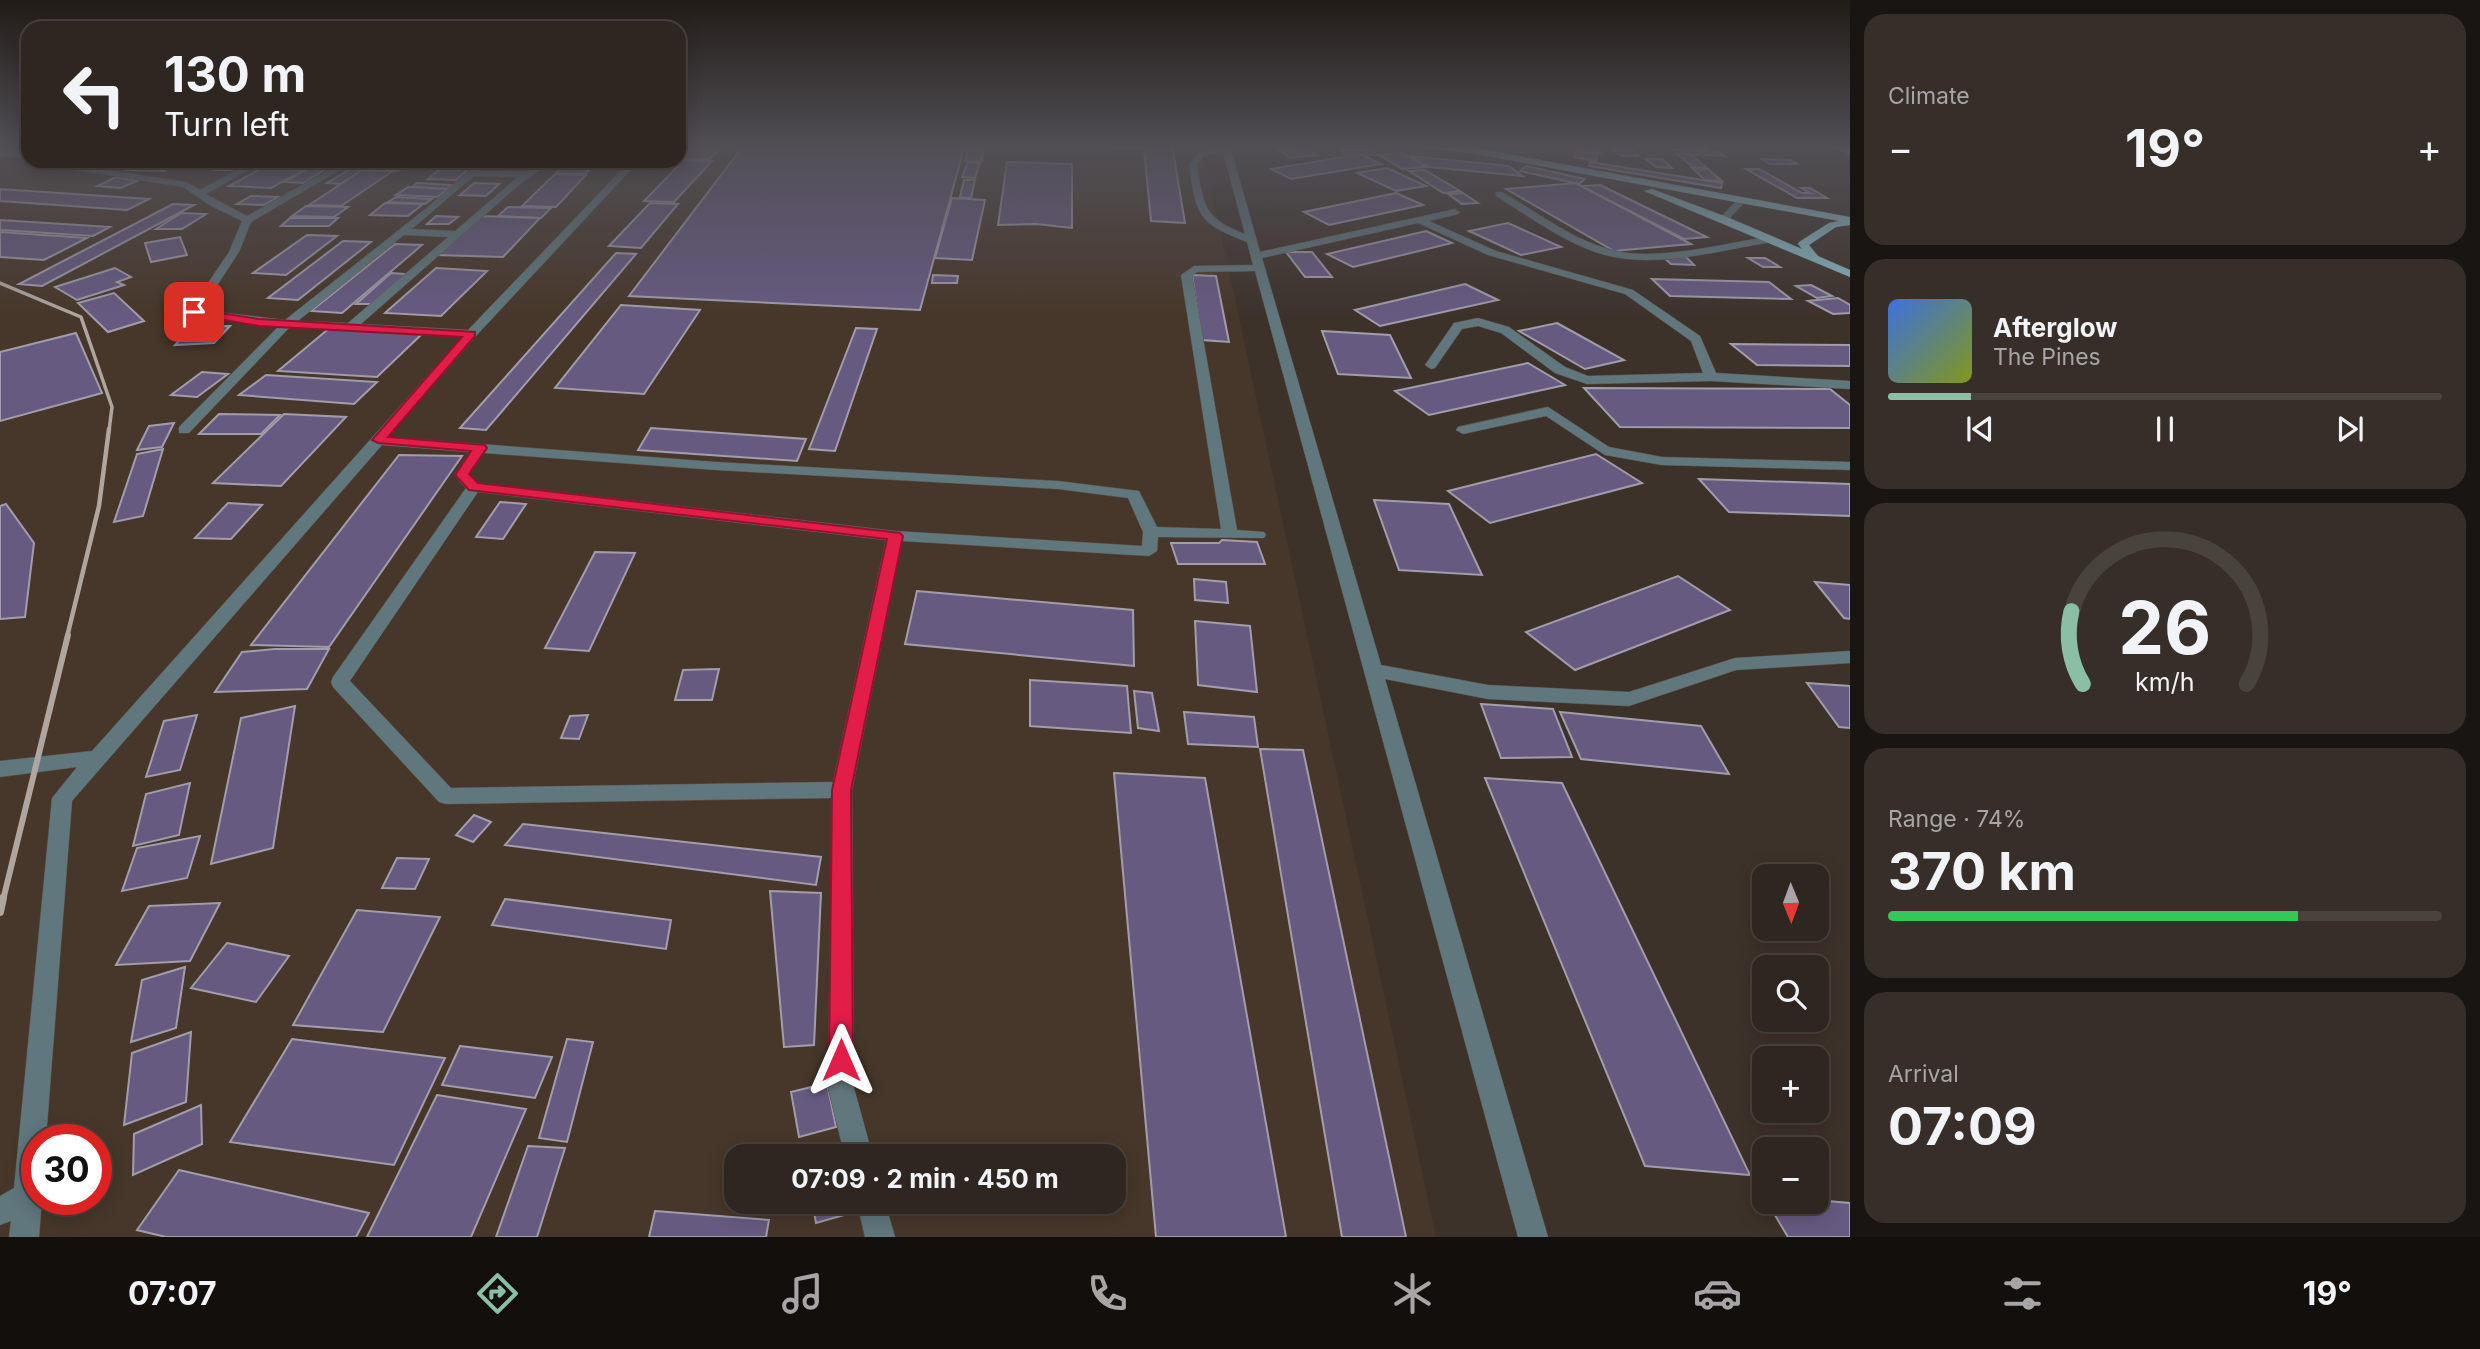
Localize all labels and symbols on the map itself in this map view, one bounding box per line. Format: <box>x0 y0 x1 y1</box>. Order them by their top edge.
pin <box>164 282 224 342</box>
north arrow <box>1752 864 1829 942</box>
position arrow <box>804 1023 878 1097</box>
speed limit sign: 30 <box>21 1124 112 1215</box>

